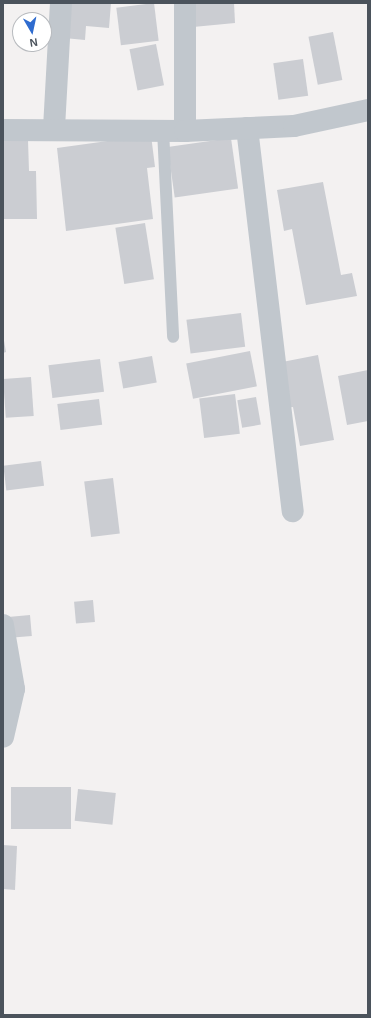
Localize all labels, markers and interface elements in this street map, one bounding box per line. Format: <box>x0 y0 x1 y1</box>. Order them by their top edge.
north arrow <box>12 12 52 52</box>
text: N <box>29 36 39 49</box>

